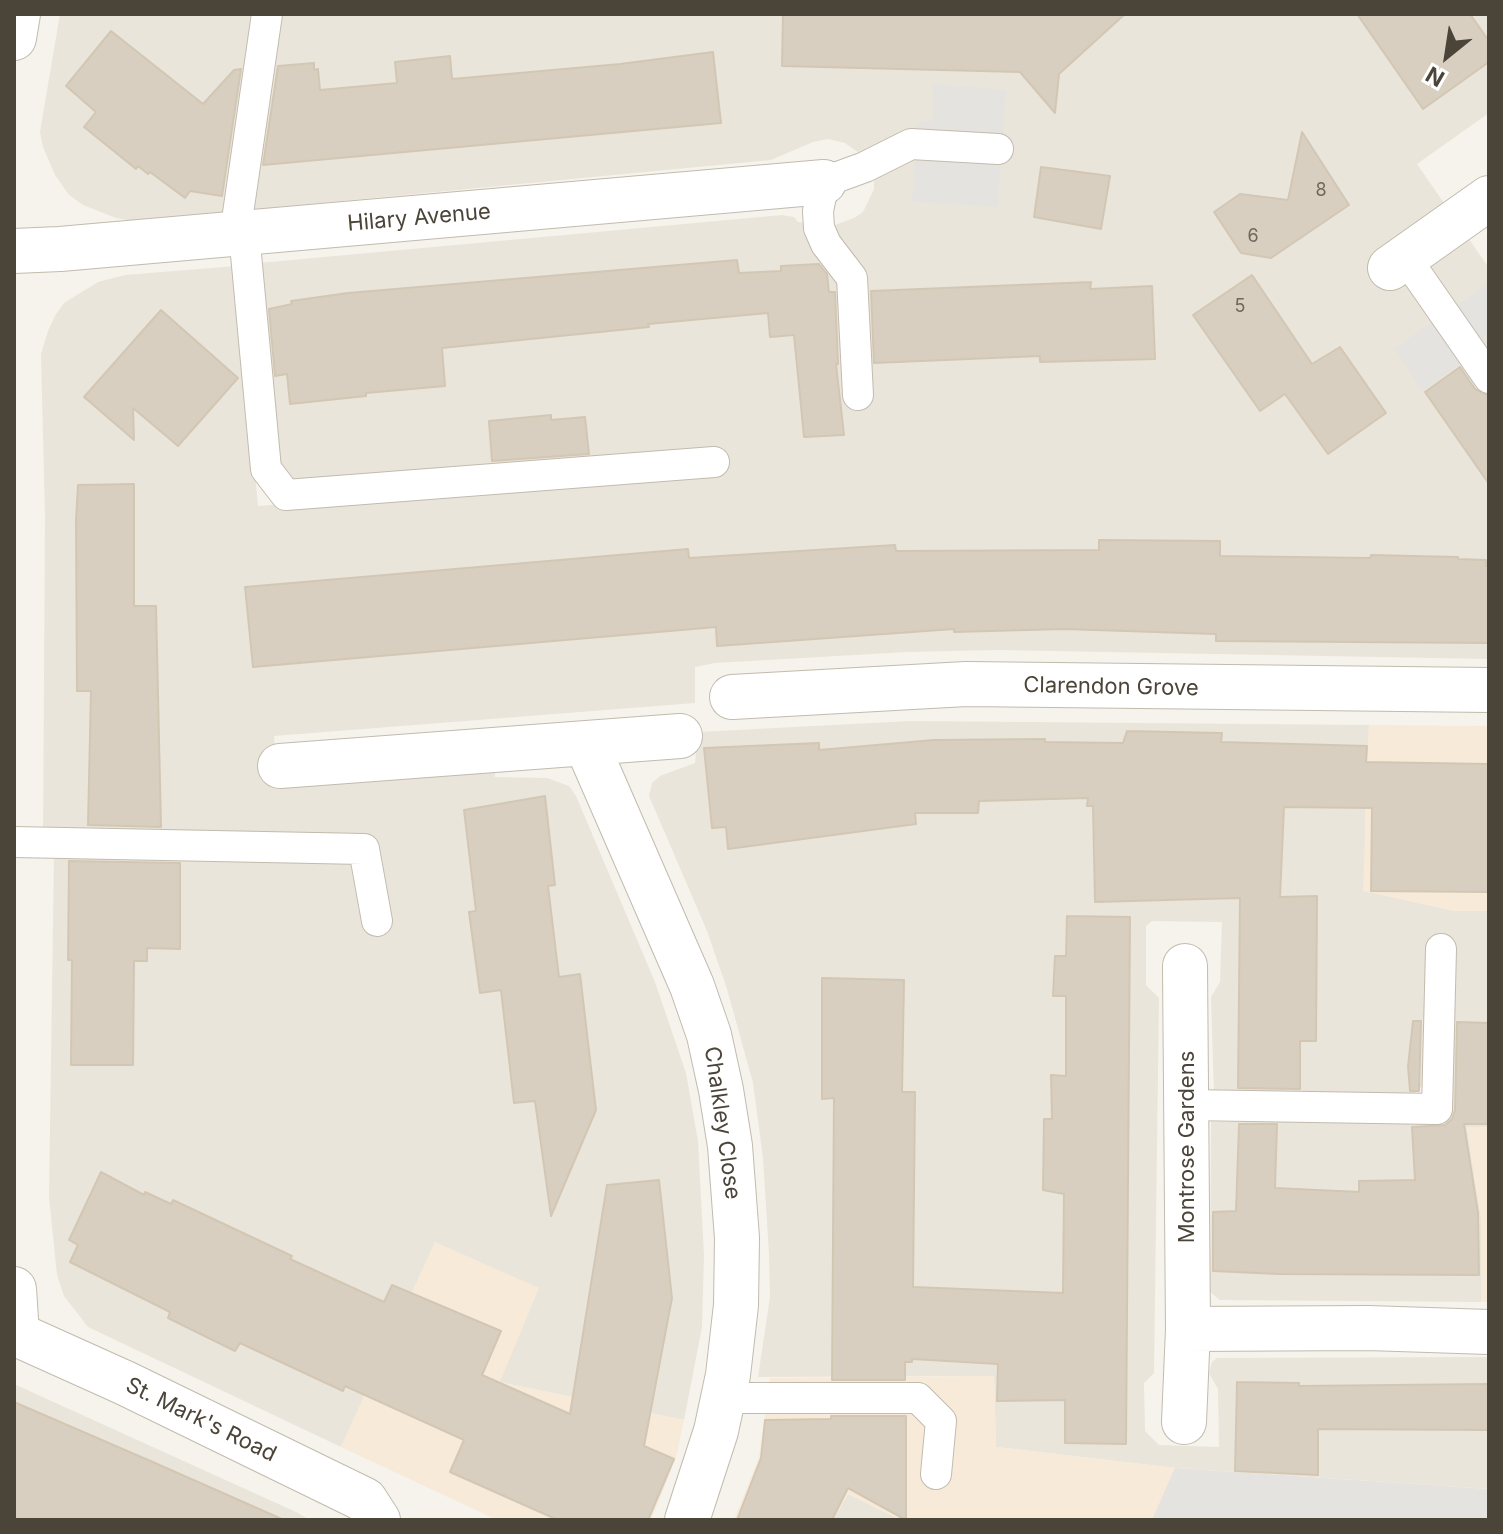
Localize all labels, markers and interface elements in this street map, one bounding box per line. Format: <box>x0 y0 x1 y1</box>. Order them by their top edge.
north arrow <box>1407 16 1487 96</box>
text: N <box>1421 61 1449 92</box>
house number: 8 <box>1315 180 1327 202</box>
street label: Hilary Avenue <box>346 199 492 237</box>
house number: 6 <box>1247 226 1259 248</box>
house number: 5 <box>1235 296 1245 318</box>
street label: Clarendon Grove <box>1023 672 1199 702</box>
street label: Chalkley Close <box>698 1045 746 1201</box>
street label: Montrose Gardens <box>1174 1051 1200 1243</box>
street label: St. Mark's Road <box>121 1372 281 1468</box>

